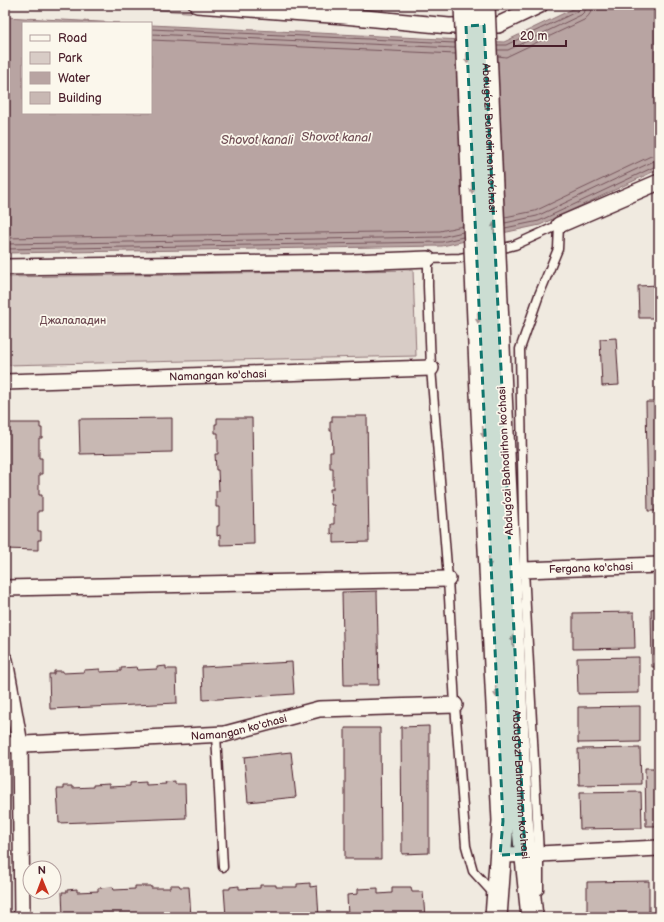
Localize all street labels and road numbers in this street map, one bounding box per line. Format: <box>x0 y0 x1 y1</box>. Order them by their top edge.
street label: Abdug’ozi Bahodirhon ko’chasi <box>480 63 499 213</box>
street label: Namangan ko'chasi <box>169 367 267 384</box>
street label: Abdug’ozi Bahodirhon ko’chasi <box>495 386 516 536</box>
street label: Fergana ko'chasi <box>549 560 633 576</box>
street label: Abdug’ozi Bahodirhon ko’chasi <box>510 710 532 860</box>
street label: Namangan ko'chasi <box>191 712 288 743</box>

